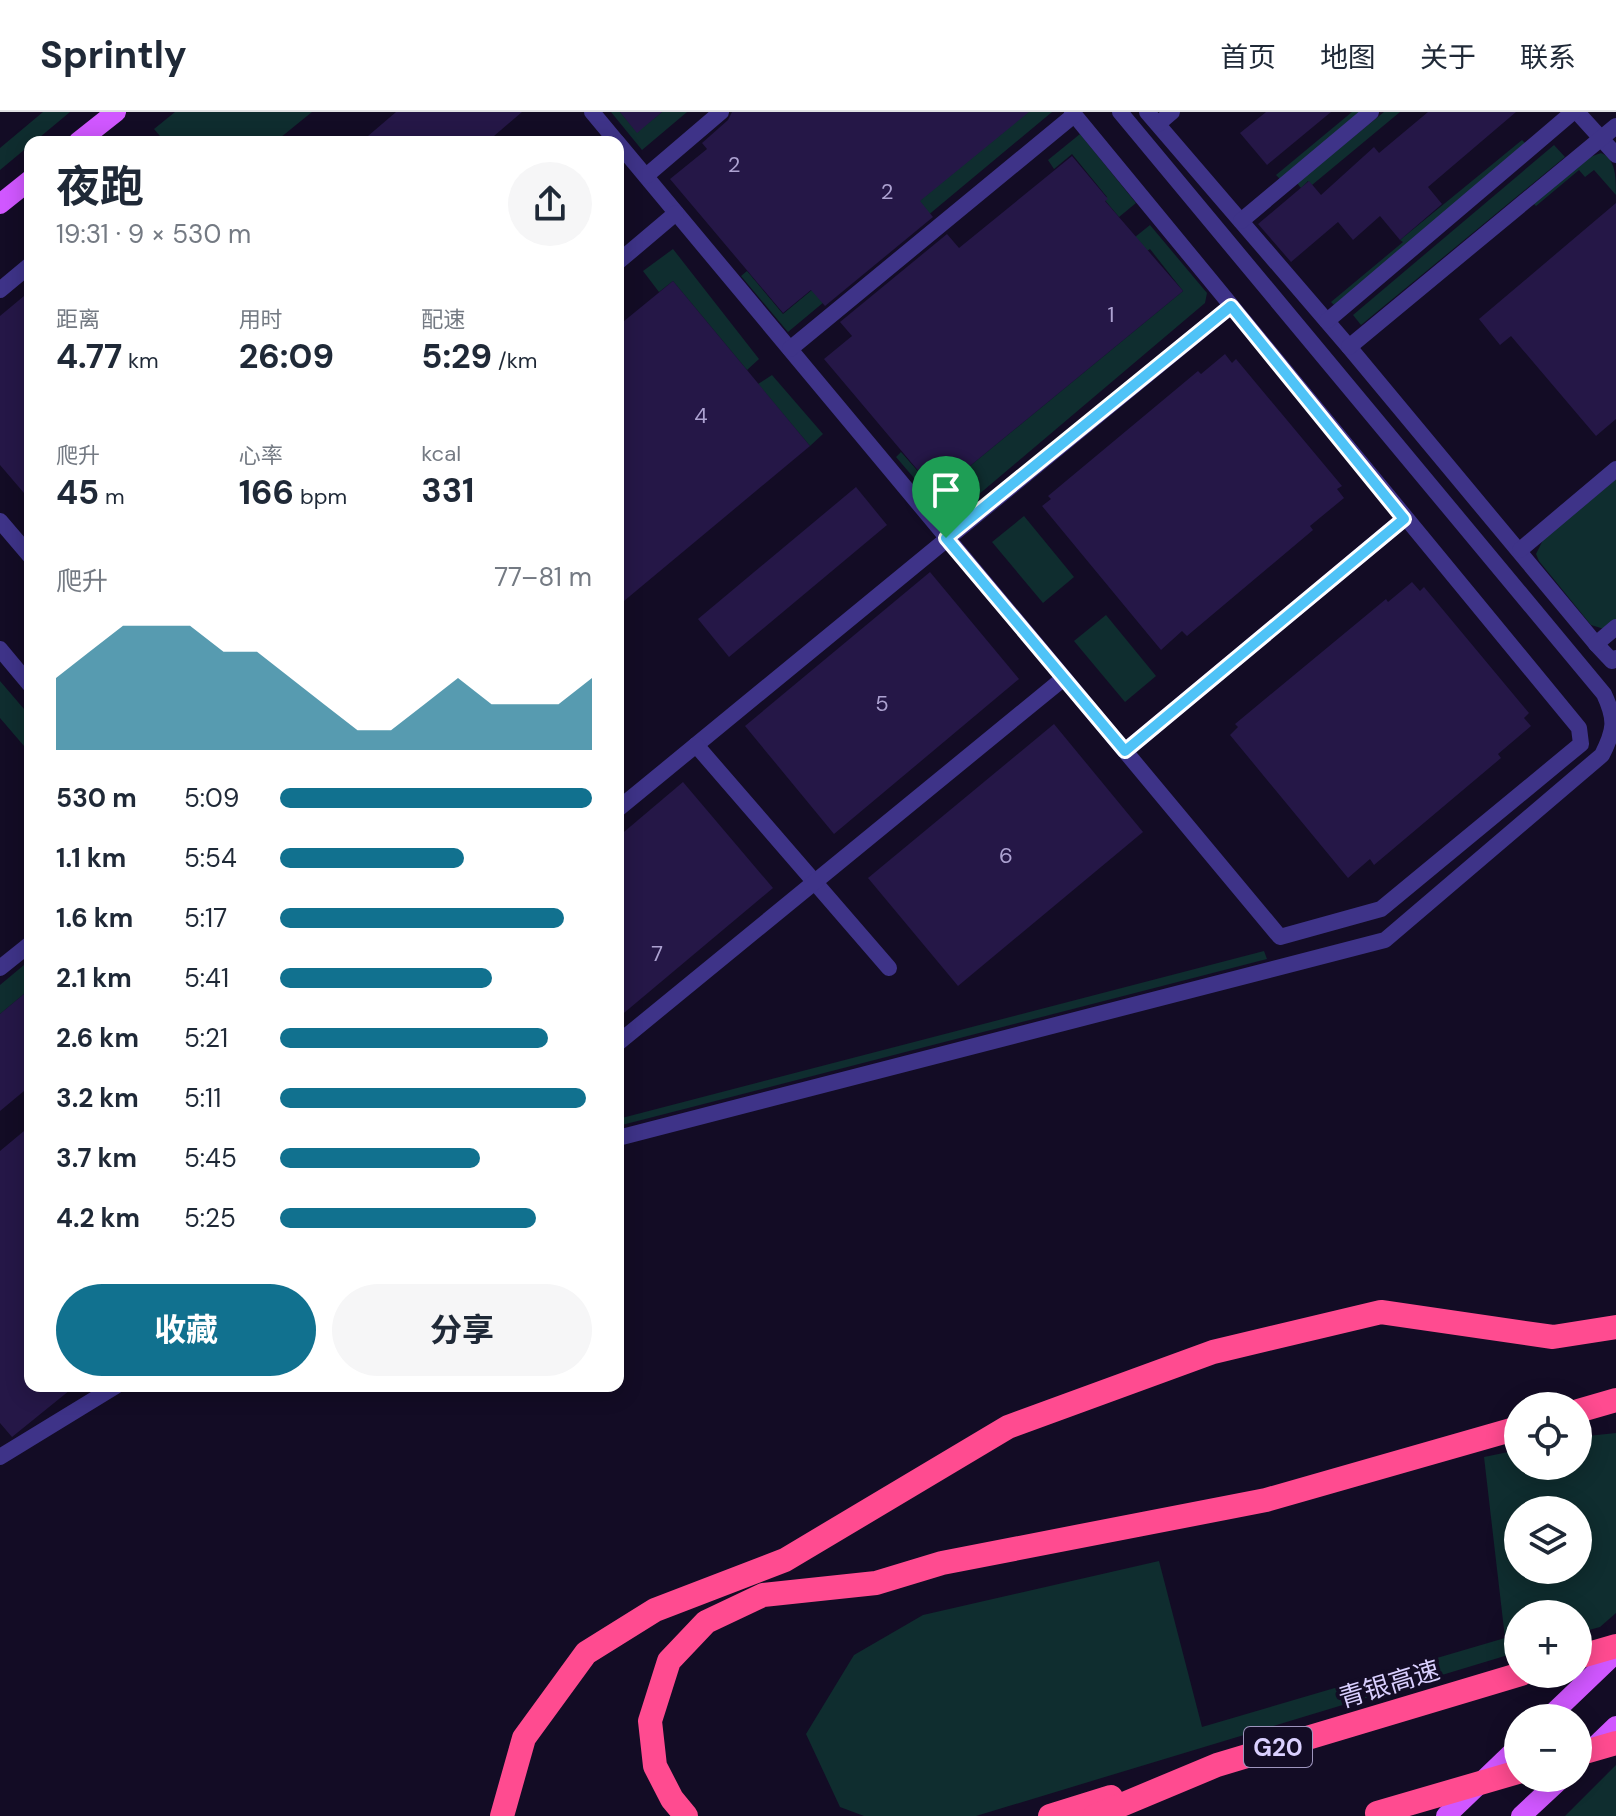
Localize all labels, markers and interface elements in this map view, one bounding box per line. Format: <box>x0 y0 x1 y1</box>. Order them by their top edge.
text: Sprintly <box>40 30 187 80</box>
text: 首页 <box>1220 39 1276 76</box>
text: 地图 <box>1320 39 1376 76</box>
text: 关于 <box>1420 39 1476 76</box>
text: 联系 <box>1520 39 1576 76</box>
house number: 2 <box>728 150 740 179</box>
text: 夜跑 <box>56 158 144 216</box>
button: share <box>508 162 592 246</box>
house number: 2 <box>881 177 893 206</box>
text: 19:31 · 9 × 530 m <box>56 217 251 251</box>
house number: 1 <box>1108 300 1114 329</box>
text: 距离 <box>56 305 100 334</box>
text: 用时 <box>239 305 283 334</box>
text: 配速 <box>421 305 465 334</box>
text: 4.77 <box>56 334 122 379</box>
text: 26:09 <box>239 334 334 379</box>
text: 5:29 <box>421 334 492 379</box>
text: km <box>122 346 159 375</box>
text: /km <box>492 346 537 375</box>
house number: 4 <box>694 401 708 430</box>
text: kcal <box>421 439 461 468</box>
text: 爬升 <box>56 441 100 470</box>
text: 心率 <box>239 441 283 470</box>
pin <box>912 456 980 538</box>
text: 331 <box>421 468 474 513</box>
icon: arrive <box>924 468 968 512</box>
text: 45 <box>56 470 99 515</box>
text: 166 <box>239 470 294 515</box>
text: m <box>99 482 125 511</box>
text: bpm <box>294 482 347 511</box>
text: 77–81 m <box>494 560 592 594</box>
text: 爬升 <box>56 564 108 598</box>
house number: 5 <box>875 689 889 718</box>
text: 530 m <box>56 781 137 815</box>
text: 5:09 <box>184 781 239 815</box>
text: 1.1 km <box>56 841 126 875</box>
text: 5:54 <box>184 841 237 875</box>
house number: 6 <box>999 841 1013 870</box>
text: 1.6 km <box>56 901 133 935</box>
text: 5:17 <box>184 901 227 935</box>
house number: 7 <box>651 939 663 968</box>
text: 2.1 km <box>56 961 132 995</box>
text: 5:41 <box>184 961 229 995</box>
text: 2.6 km <box>56 1021 139 1055</box>
text: 5:21 <box>184 1021 228 1055</box>
text: 3.2 km <box>56 1081 139 1115</box>
text: 5:11 <box>184 1081 221 1115</box>
text: 3.7 km <box>56 1141 137 1175</box>
text: 5:45 <box>184 1141 237 1175</box>
text: 4.2 km <box>56 1201 140 1235</box>
text: 5:25 <box>184 1201 236 1235</box>
button: 收藏 <box>56 1284 316 1376</box>
button: 分享 <box>332 1284 592 1376</box>
map controls <box>1504 1392 1592 1792</box>
button: locate <box>1504 1392 1592 1480</box>
button: layers <box>1504 1496 1592 1584</box>
button: + <box>1504 1600 1592 1688</box>
street label: 青银高速 <box>1334 1653 1444 1715</box>
button: − <box>1504 1704 1592 1792</box>
road number: G20 <box>1244 1727 1312 1767</box>

